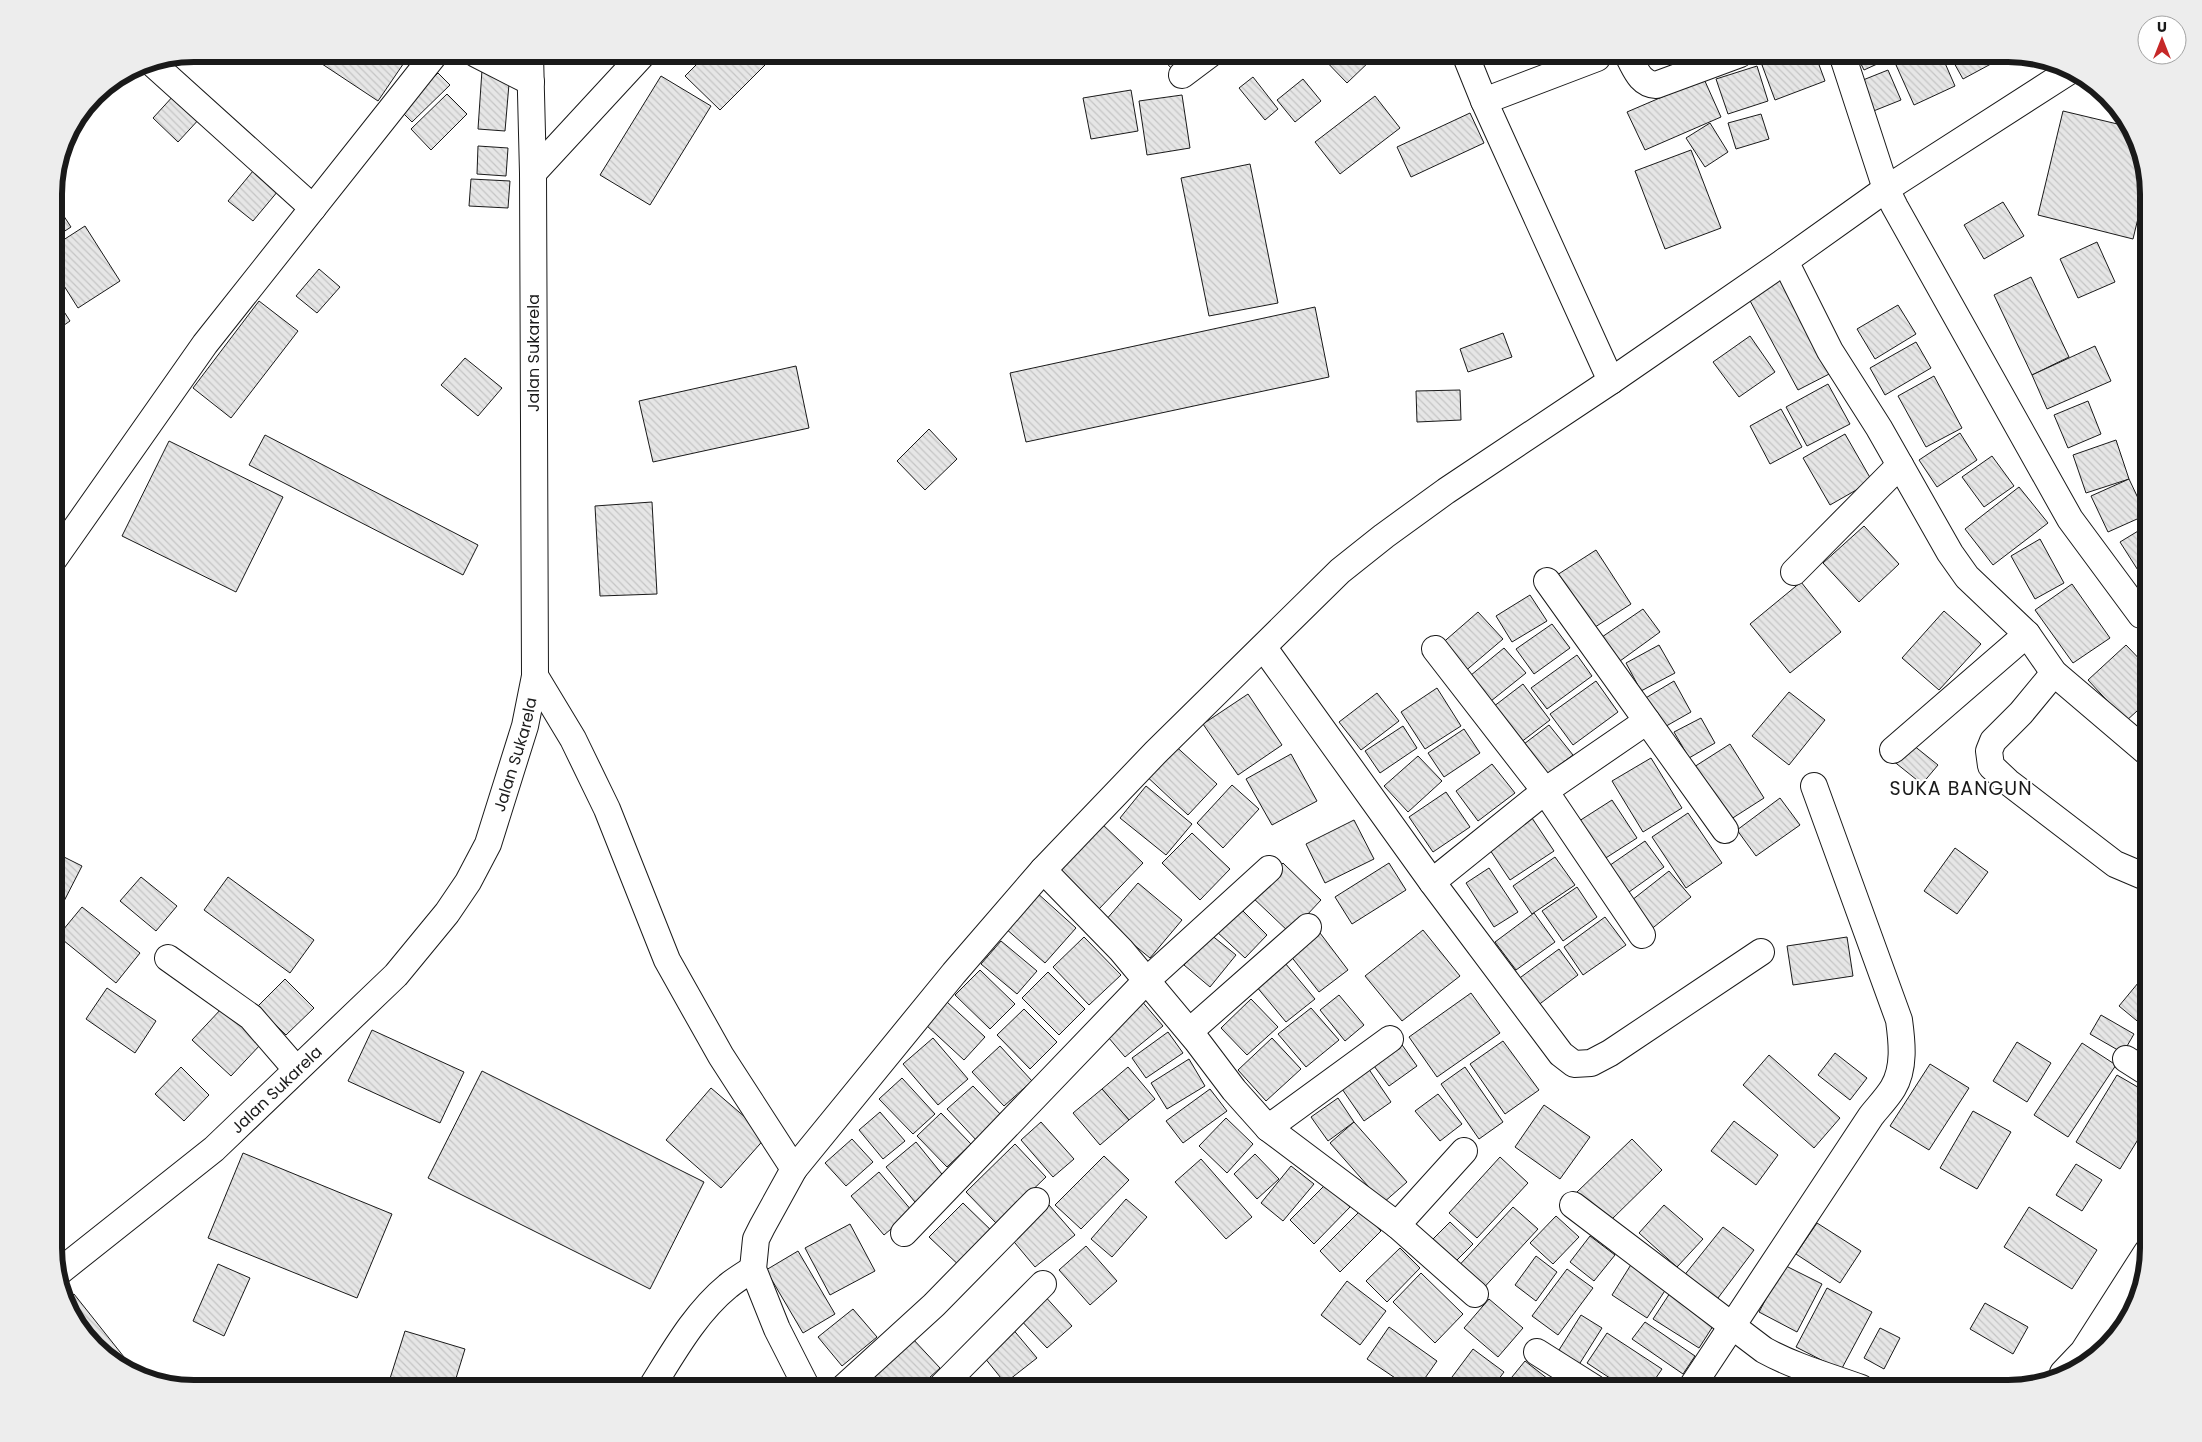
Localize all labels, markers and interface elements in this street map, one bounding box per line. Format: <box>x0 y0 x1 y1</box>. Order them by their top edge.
north arrow <box>2137 15 2187 65</box>
text: U <box>2157 17 2167 37</box>
street label: Jalan Sukarela <box>522 294 545 412</box>
street label: Jalan Sukarela <box>487 695 542 814</box>
district label: SUKA BANGUN <box>1889 775 2033 802</box>
street label: Jalan Sukarela <box>226 1040 327 1139</box>

